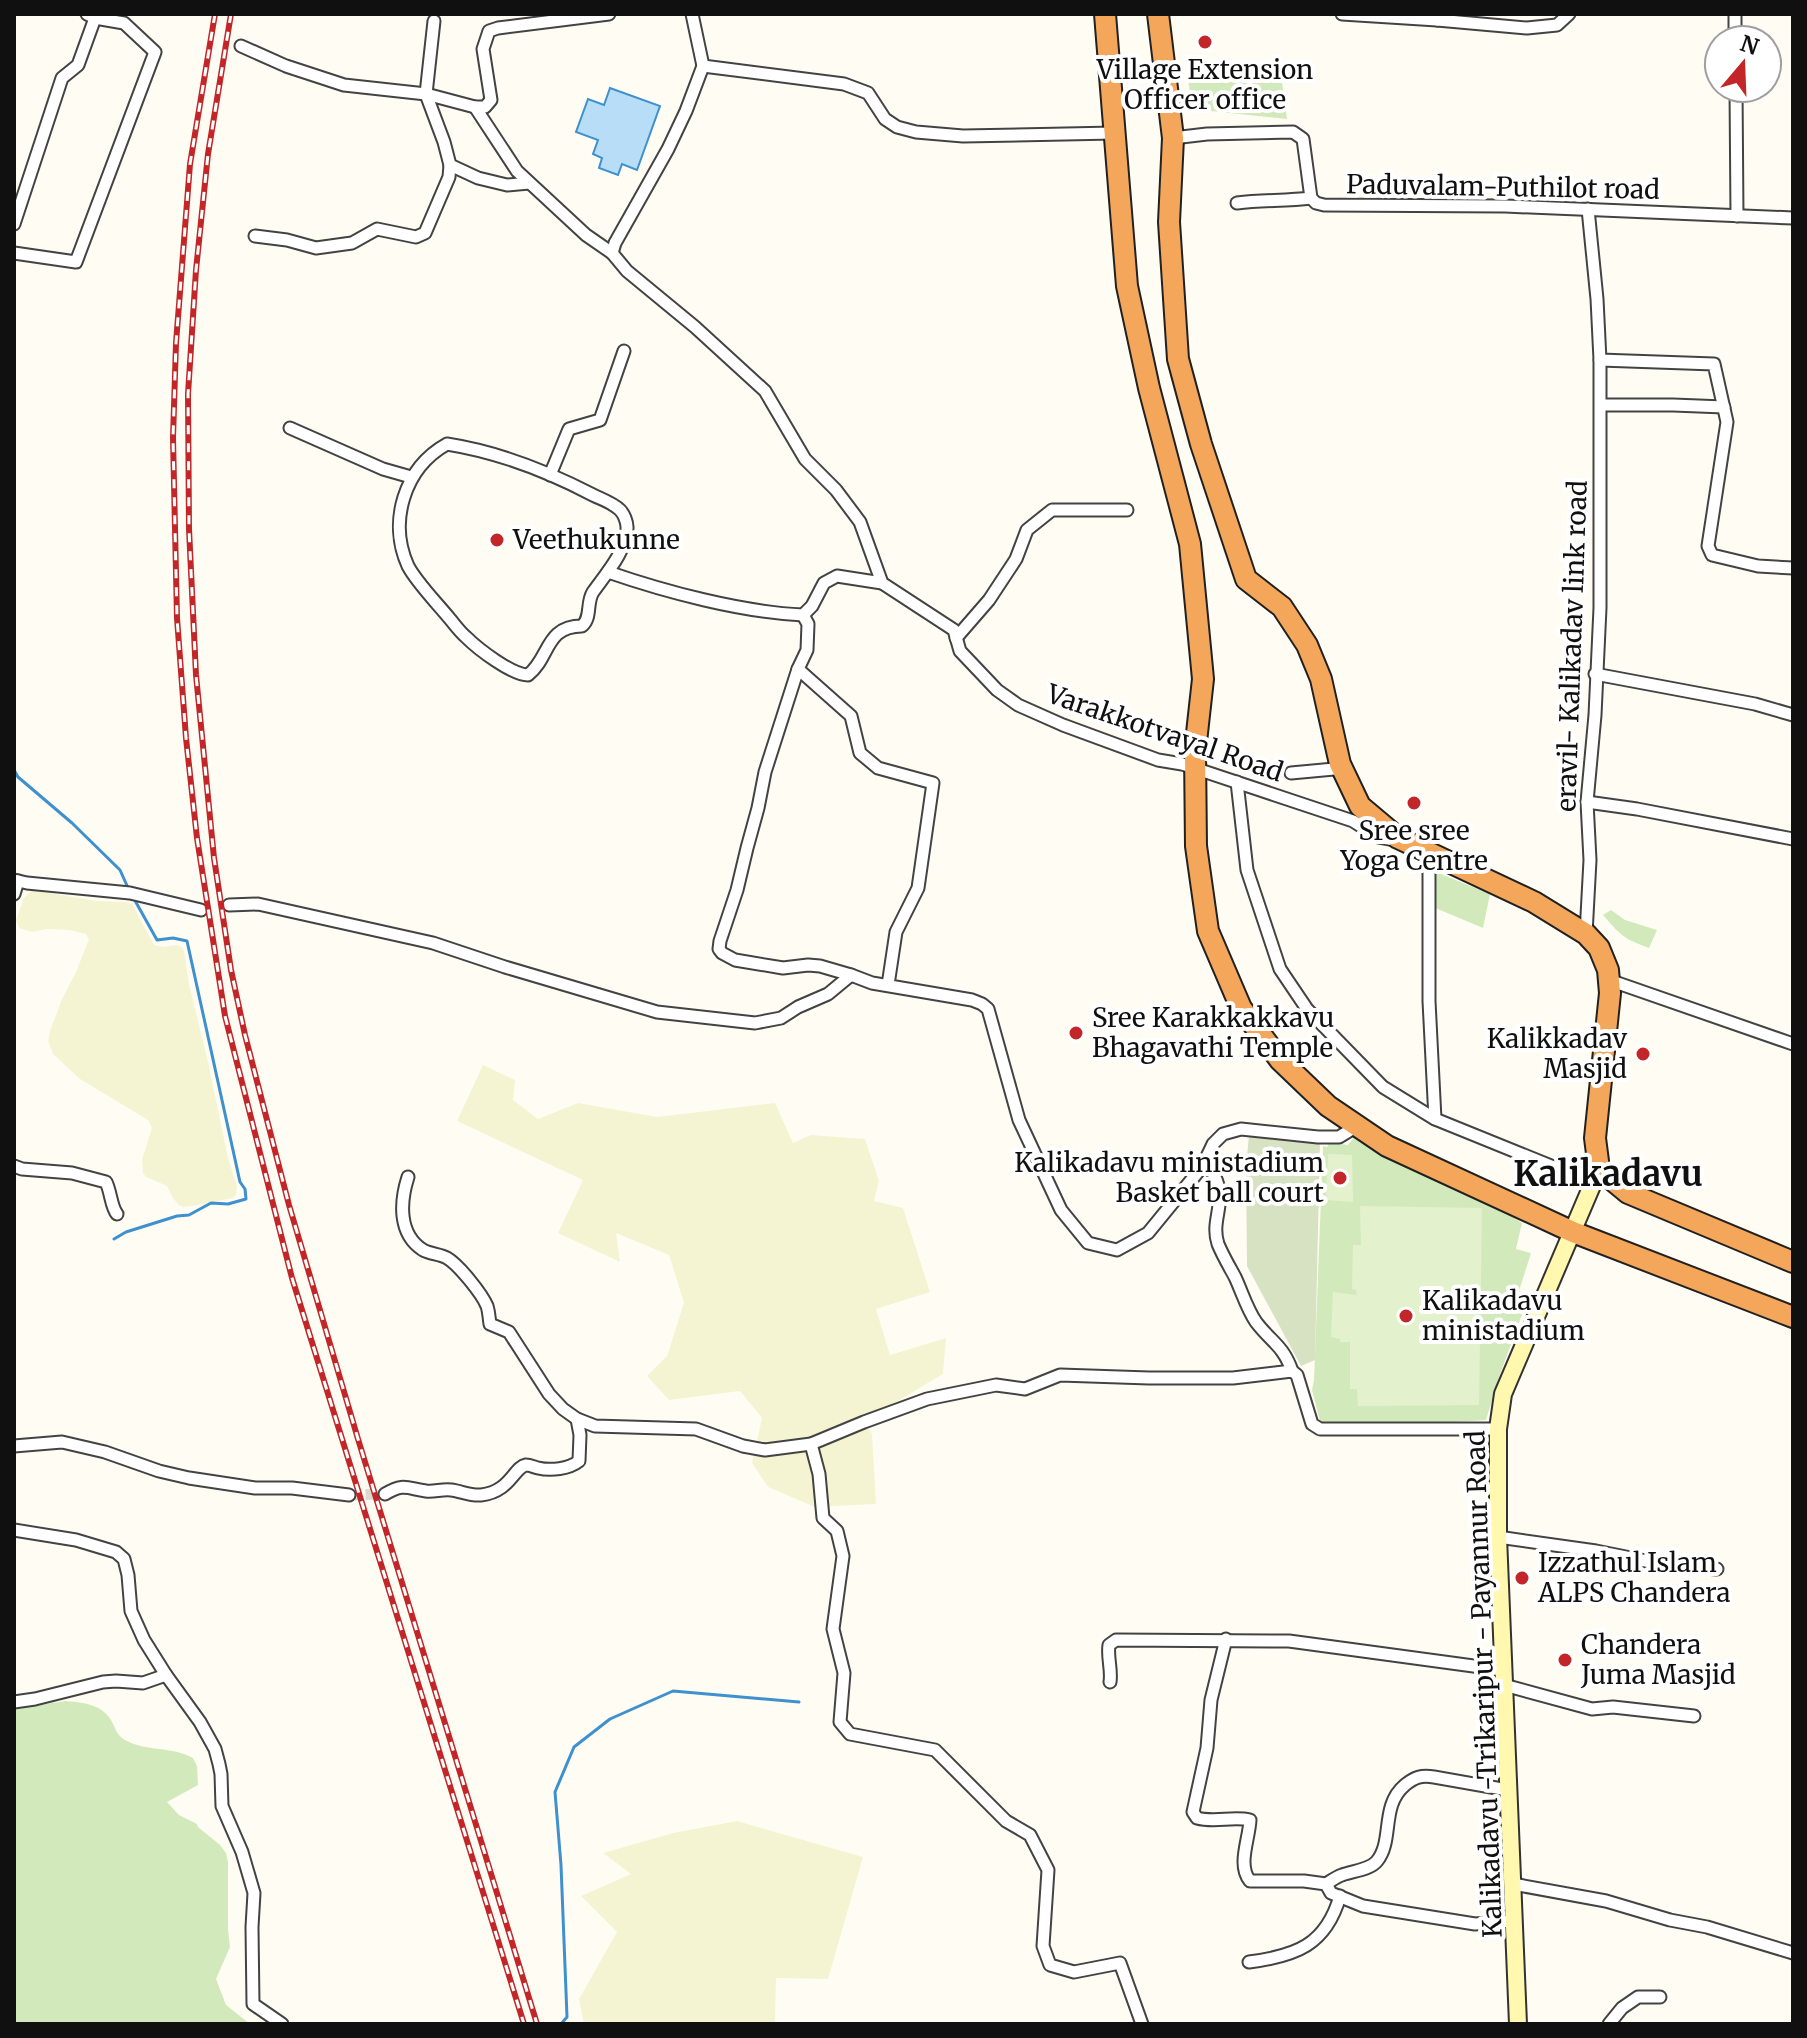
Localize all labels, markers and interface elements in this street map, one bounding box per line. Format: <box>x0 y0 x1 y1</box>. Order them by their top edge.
north arrow <box>1703 24 1783 104</box>
text: N <box>1737 29 1763 61</box>
marker: Village Extension Officer office <box>1196 33 1214 51</box>
place label: Village Extension Officer office <box>1096 53 1313 116</box>
street label: Paduvalam-Puthilot road <box>1346 167 1661 206</box>
street label: eravil- Kalikadav link road <box>1549 479 1594 812</box>
place label: Veethukunne <box>512 523 680 556</box>
marker: Veethukunne <box>488 531 506 549</box>
street label: Varakkotvayal Road <box>1042 676 1288 789</box>
marker: Sree sree Yoga Centre <box>1405 794 1423 812</box>
place label: Sree sree Yoga Centre <box>1339 814 1488 877</box>
place label: Sree Karakkakkavu Bhagavathi Temple <box>1092 1001 1334 1064</box>
place label: Kalikkadav Masjid <box>1487 1022 1627 1085</box>
marker: Sree Karakkakkavu Bhagavathi Temple <box>1067 1024 1085 1042</box>
marker: Kalikkadav Masjid <box>1634 1045 1652 1063</box>
place label: Kalikadavu ministadium Basket ball court <box>1014 1146 1324 1209</box>
district label: Kalikadavu <box>1513 1153 1703 1195</box>
marker: Kalikadavu ministadium Basket ball court <box>1331 1169 1349 1187</box>
place label: Kalikadavu ministadium <box>1422 1284 1585 1347</box>
marker: Kalikadavu ministadium <box>1397 1307 1415 1325</box>
street label: Kalikadavu -Trikaripur - Payannur Road <box>1458 1429 1509 1938</box>
place label: Izzathul Islam ALPS Chandera <box>1537 1546 1731 1609</box>
marker: Izzathul Islam ALPS Chandera <box>1513 1569 1531 1587</box>
place label: Chandera Juma Masjid <box>1580 1628 1736 1691</box>
marker: Chandera Juma Masjid <box>1556 1651 1574 1669</box>

